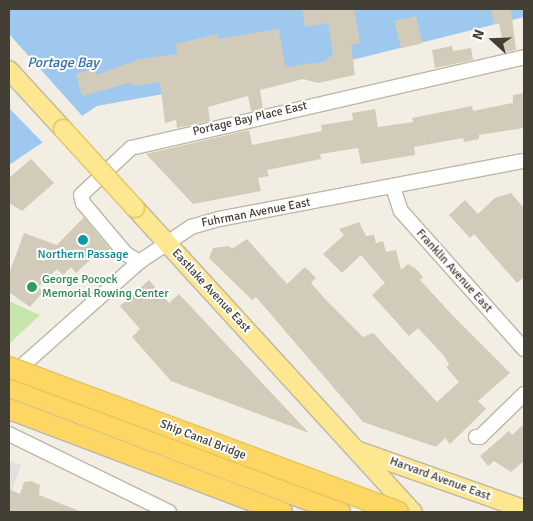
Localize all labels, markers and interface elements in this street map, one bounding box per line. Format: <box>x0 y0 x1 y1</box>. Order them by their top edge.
north arrow <box>468 15 518 65</box>
text: N <box>469 27 488 42</box>
water label: Portage Bay <box>27 55 99 71</box>
street label: Portage Bay Place East <box>191 99 309 139</box>
street label: Fuhrman Avenue East <box>200 195 312 231</box>
street label: Franklin Avenue East <box>413 226 495 316</box>
marker: Northern Passage <box>77 234 89 246</box>
street label: Eastlake Avenue East <box>169 246 253 336</box>
place label: Northern Passage <box>38 248 128 262</box>
place label: George Pocock Memorial Rowing Center <box>42 273 169 301</box>
marker: George Pocock Memorial Rowing Center <box>26 281 38 293</box>
street label: Ship Canal Bridge <box>158 417 248 463</box>
street label: Harvard Avenue East <box>388 454 492 504</box>

